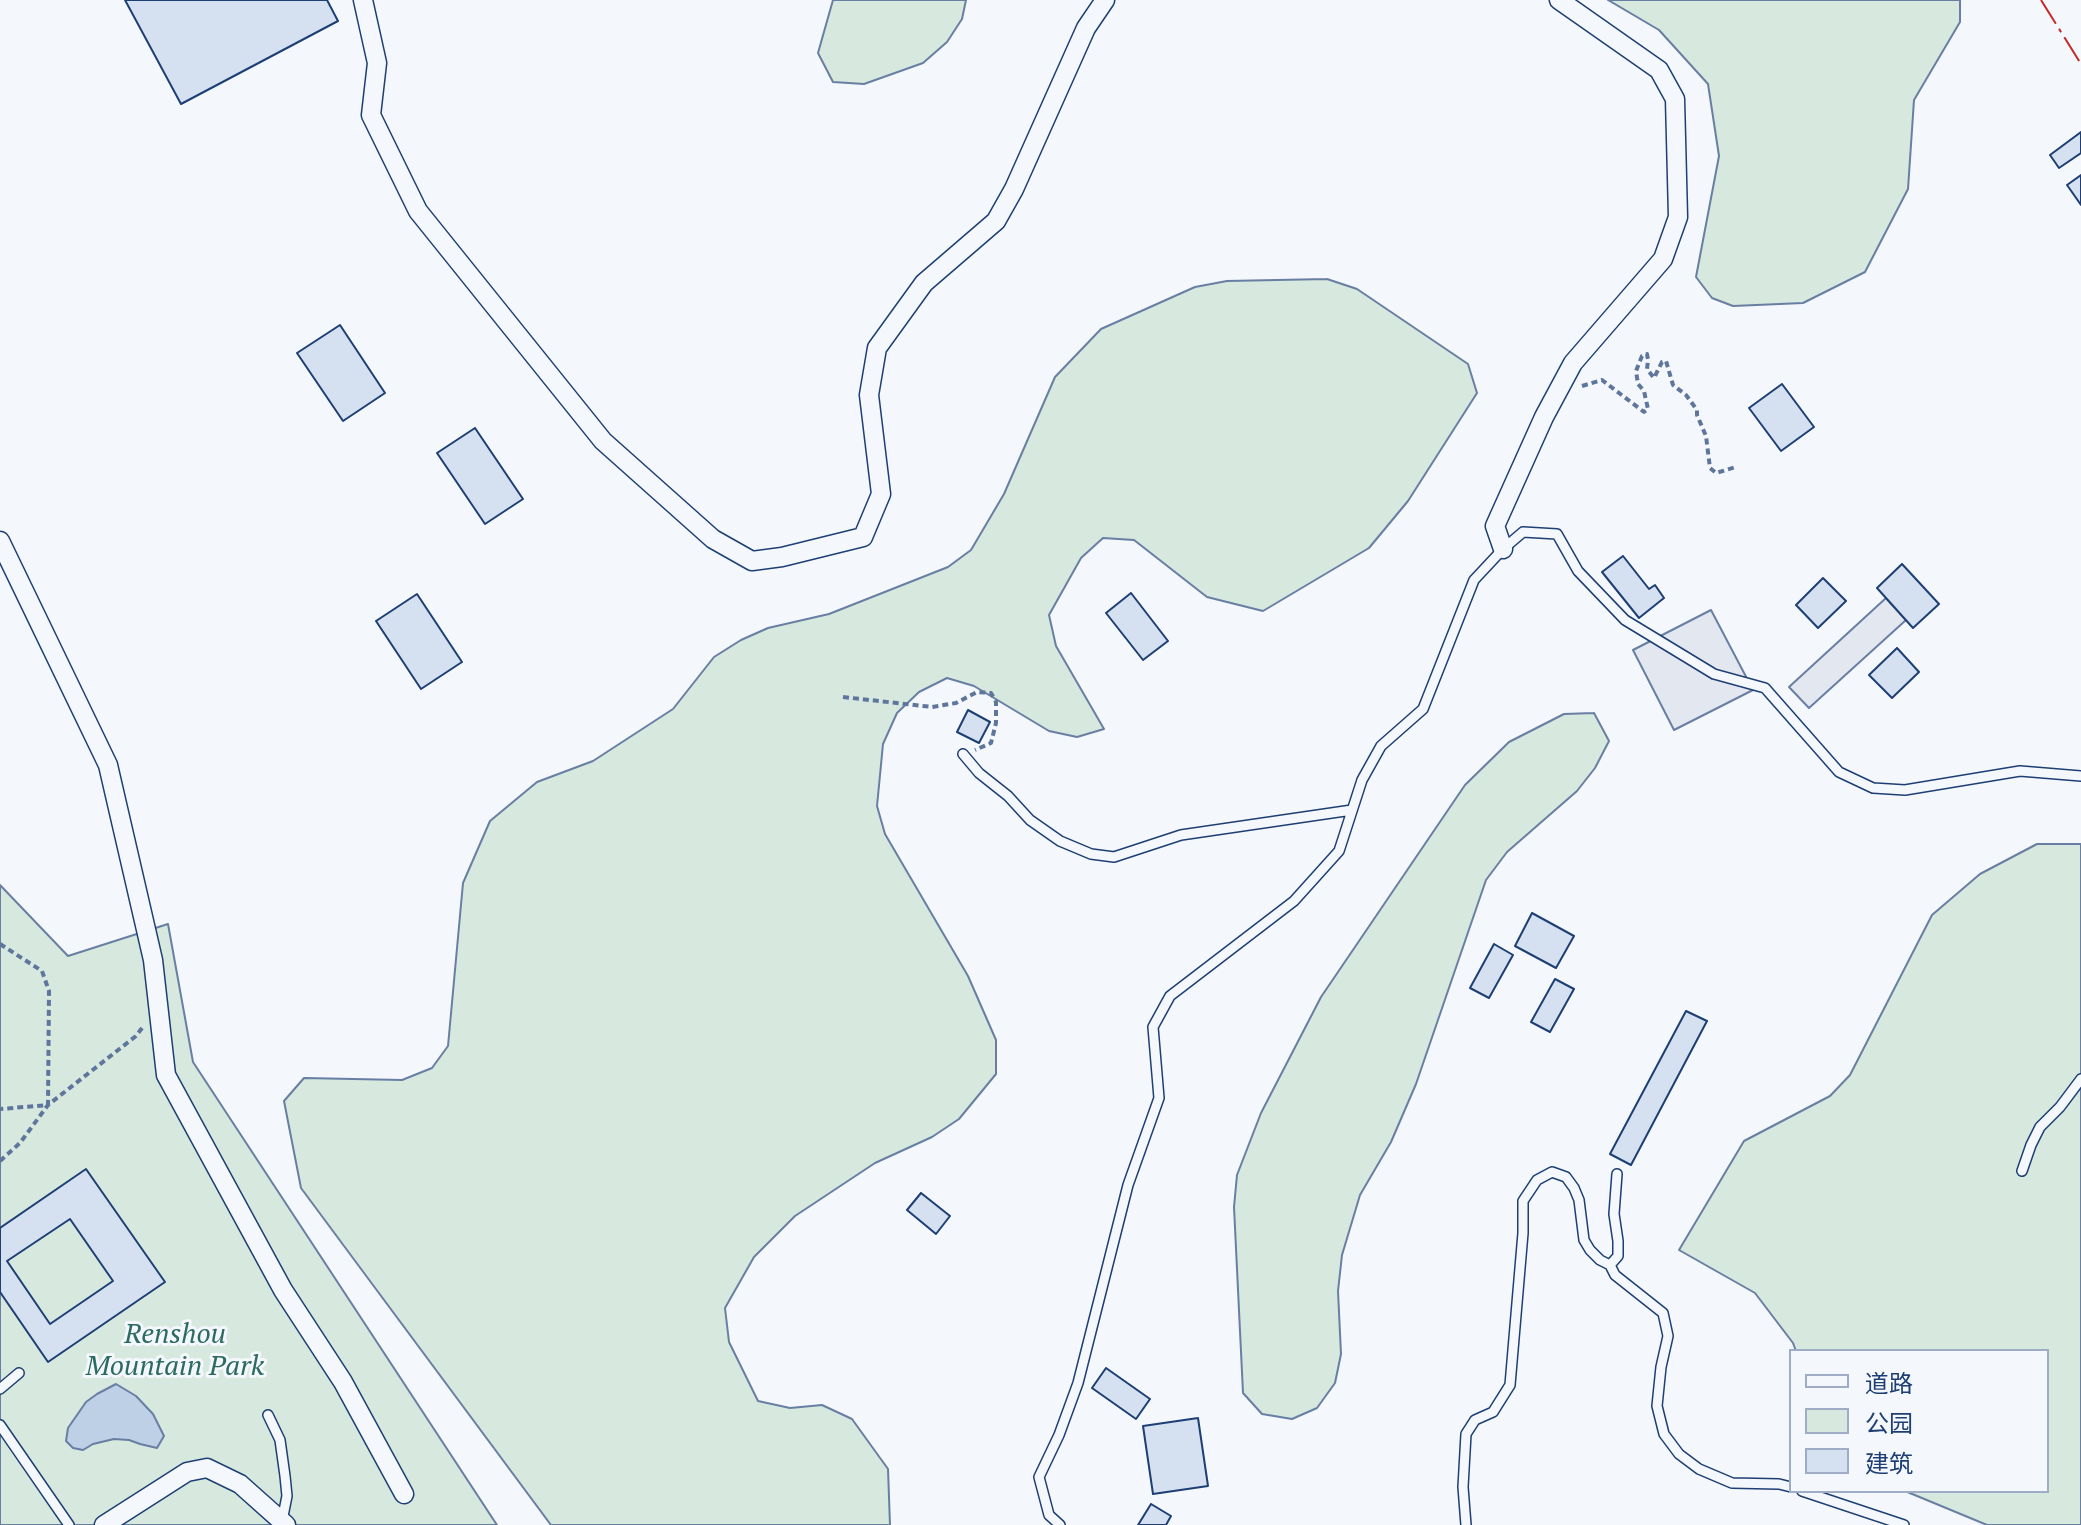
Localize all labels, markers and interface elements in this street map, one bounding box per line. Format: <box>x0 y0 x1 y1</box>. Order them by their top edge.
park label: Renshou Mountain Park <box>86 1318 264 1384</box>
legend <box>1789 1349 2049 1493</box>
text: 道路 <box>1865 1367 1913 1399</box>
text: 公园 <box>1865 1407 1913 1439</box>
text: 建筑 <box>1865 1447 1913 1479</box>

